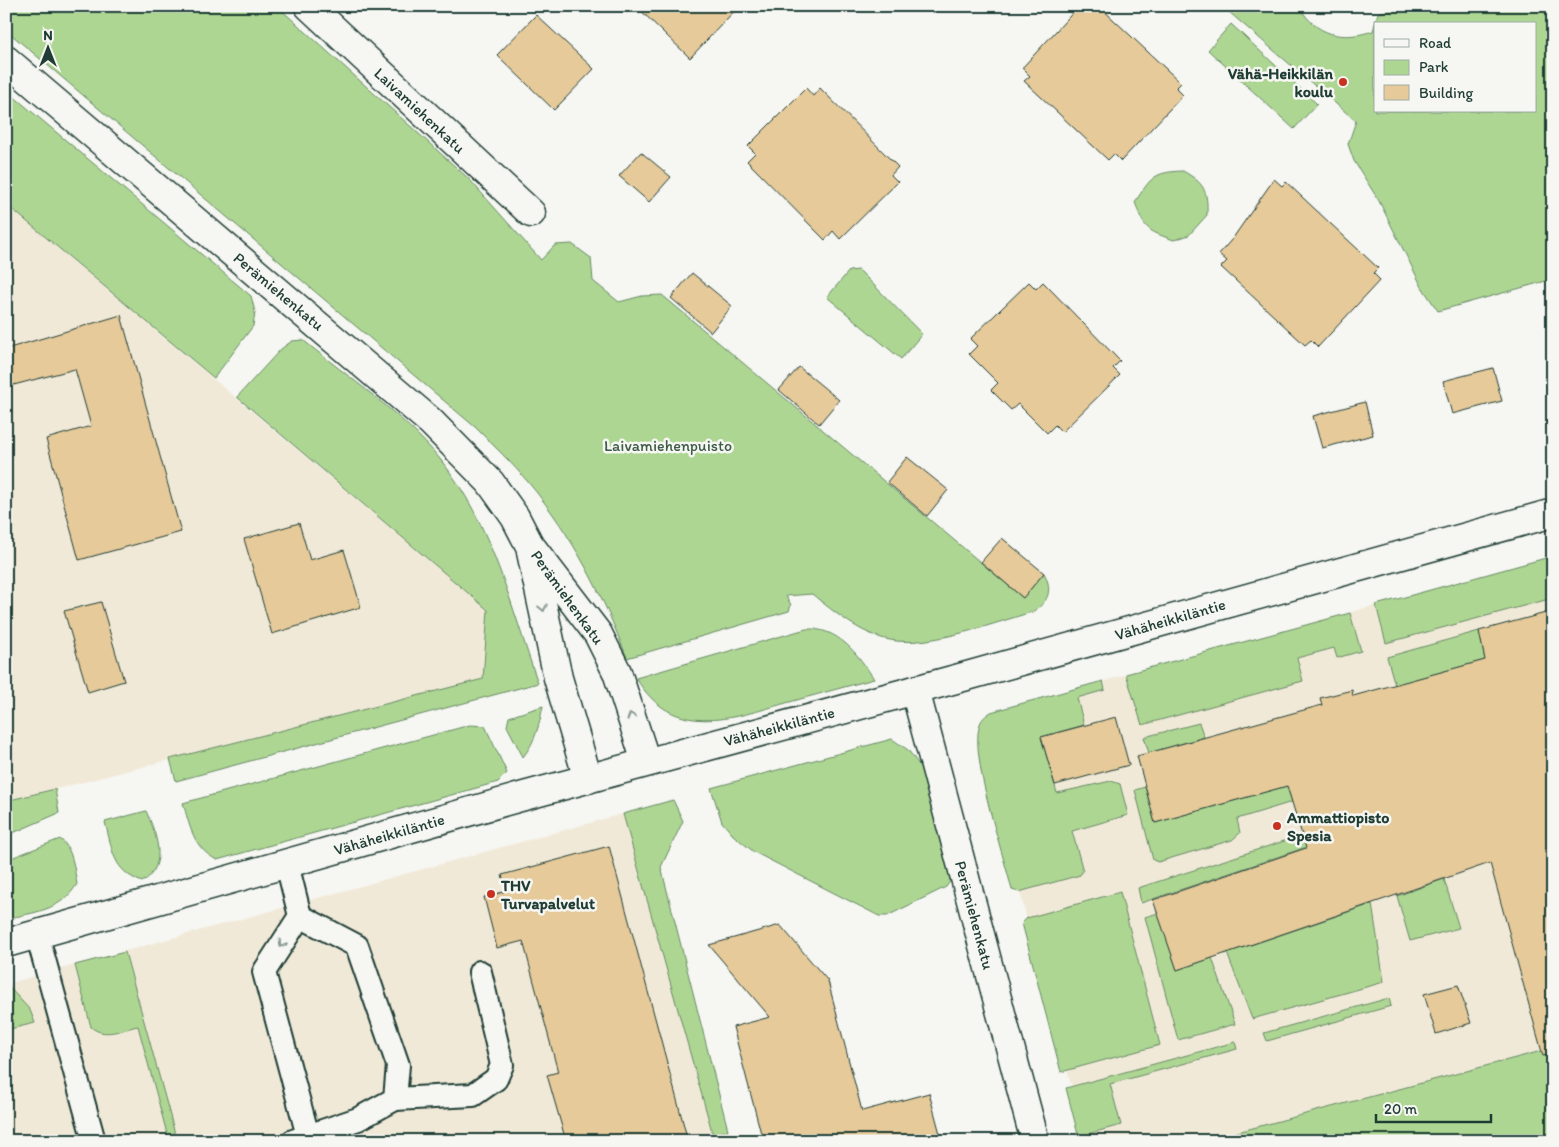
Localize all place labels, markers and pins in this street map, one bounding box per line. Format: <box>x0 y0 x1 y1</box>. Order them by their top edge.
place label: Vähä-Heikkilän koulu <box>1228 64 1333 101</box>
marker: Vähä-Heikkilän koulu <box>1337 76 1349 88</box>
place label: Ammattiopisto Spesia <box>1286 808 1389 846</box>
marker: Ammattiopisto Spesia <box>1271 820 1283 832</box>
place label: THV Turvapalvelut <box>500 876 595 914</box>
marker: THV Turvapalvelut <box>485 888 497 900</box>

